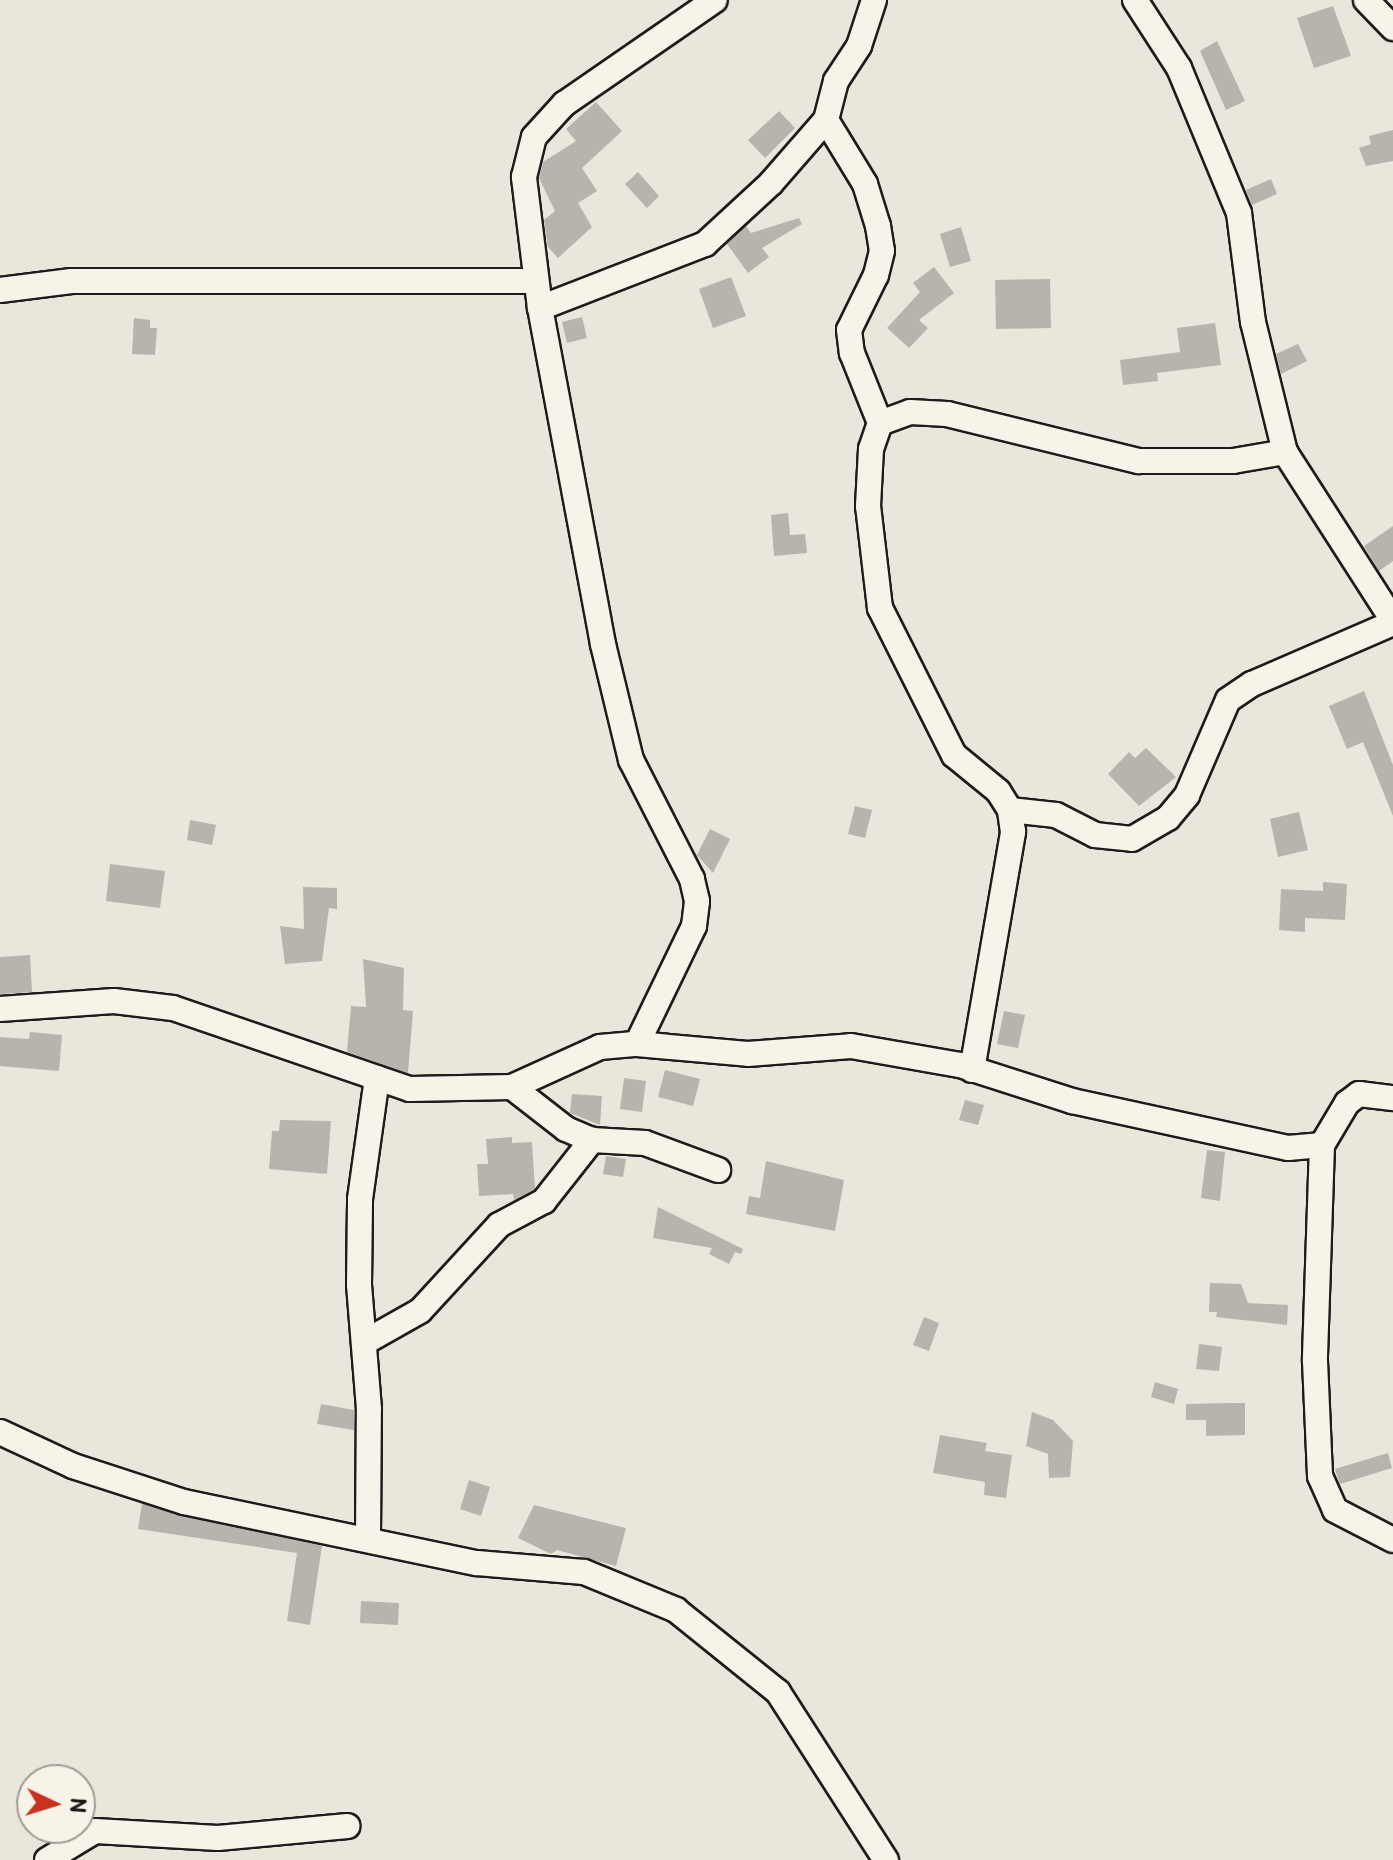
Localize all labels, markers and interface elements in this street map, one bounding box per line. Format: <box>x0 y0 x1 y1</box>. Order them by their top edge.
north arrow <box>16 1764 96 1844</box>
text: N <box>64 1797 92 1814</box>

